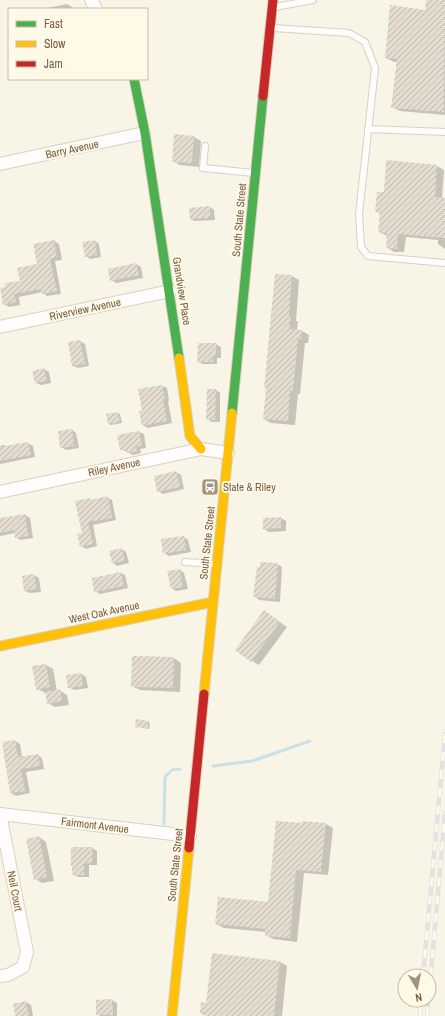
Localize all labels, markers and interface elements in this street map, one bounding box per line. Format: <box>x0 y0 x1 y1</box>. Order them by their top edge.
legend <box>8 8 148 80</box>
text: Fast <box>44 16 63 32</box>
text: Slow <box>44 36 66 52</box>
text: Jam <box>44 56 63 72</box>
street label: Barry Avenue <box>44 137 100 161</box>
street label: South State Street <box>229 182 249 257</box>
street label: Grandview Place <box>170 256 194 326</box>
street label: Riverview Avenue <box>48 295 122 323</box>
street label: Riley Avenue <box>87 455 141 479</box>
bus stop icon: State & Riley <box>200 477 220 497</box>
place label: State & Riley <box>223 480 276 494</box>
street label: South State Street <box>196 505 218 580</box>
street label: West Oak Avenue <box>67 598 141 626</box>
street label: Fairmont Avenue <box>60 814 130 836</box>
street label: South State Street <box>164 827 186 902</box>
street label: Neil Court <box>4 870 26 913</box>
north arrow <box>397 968 437 1008</box>
text: N <box>414 990 423 1005</box>

